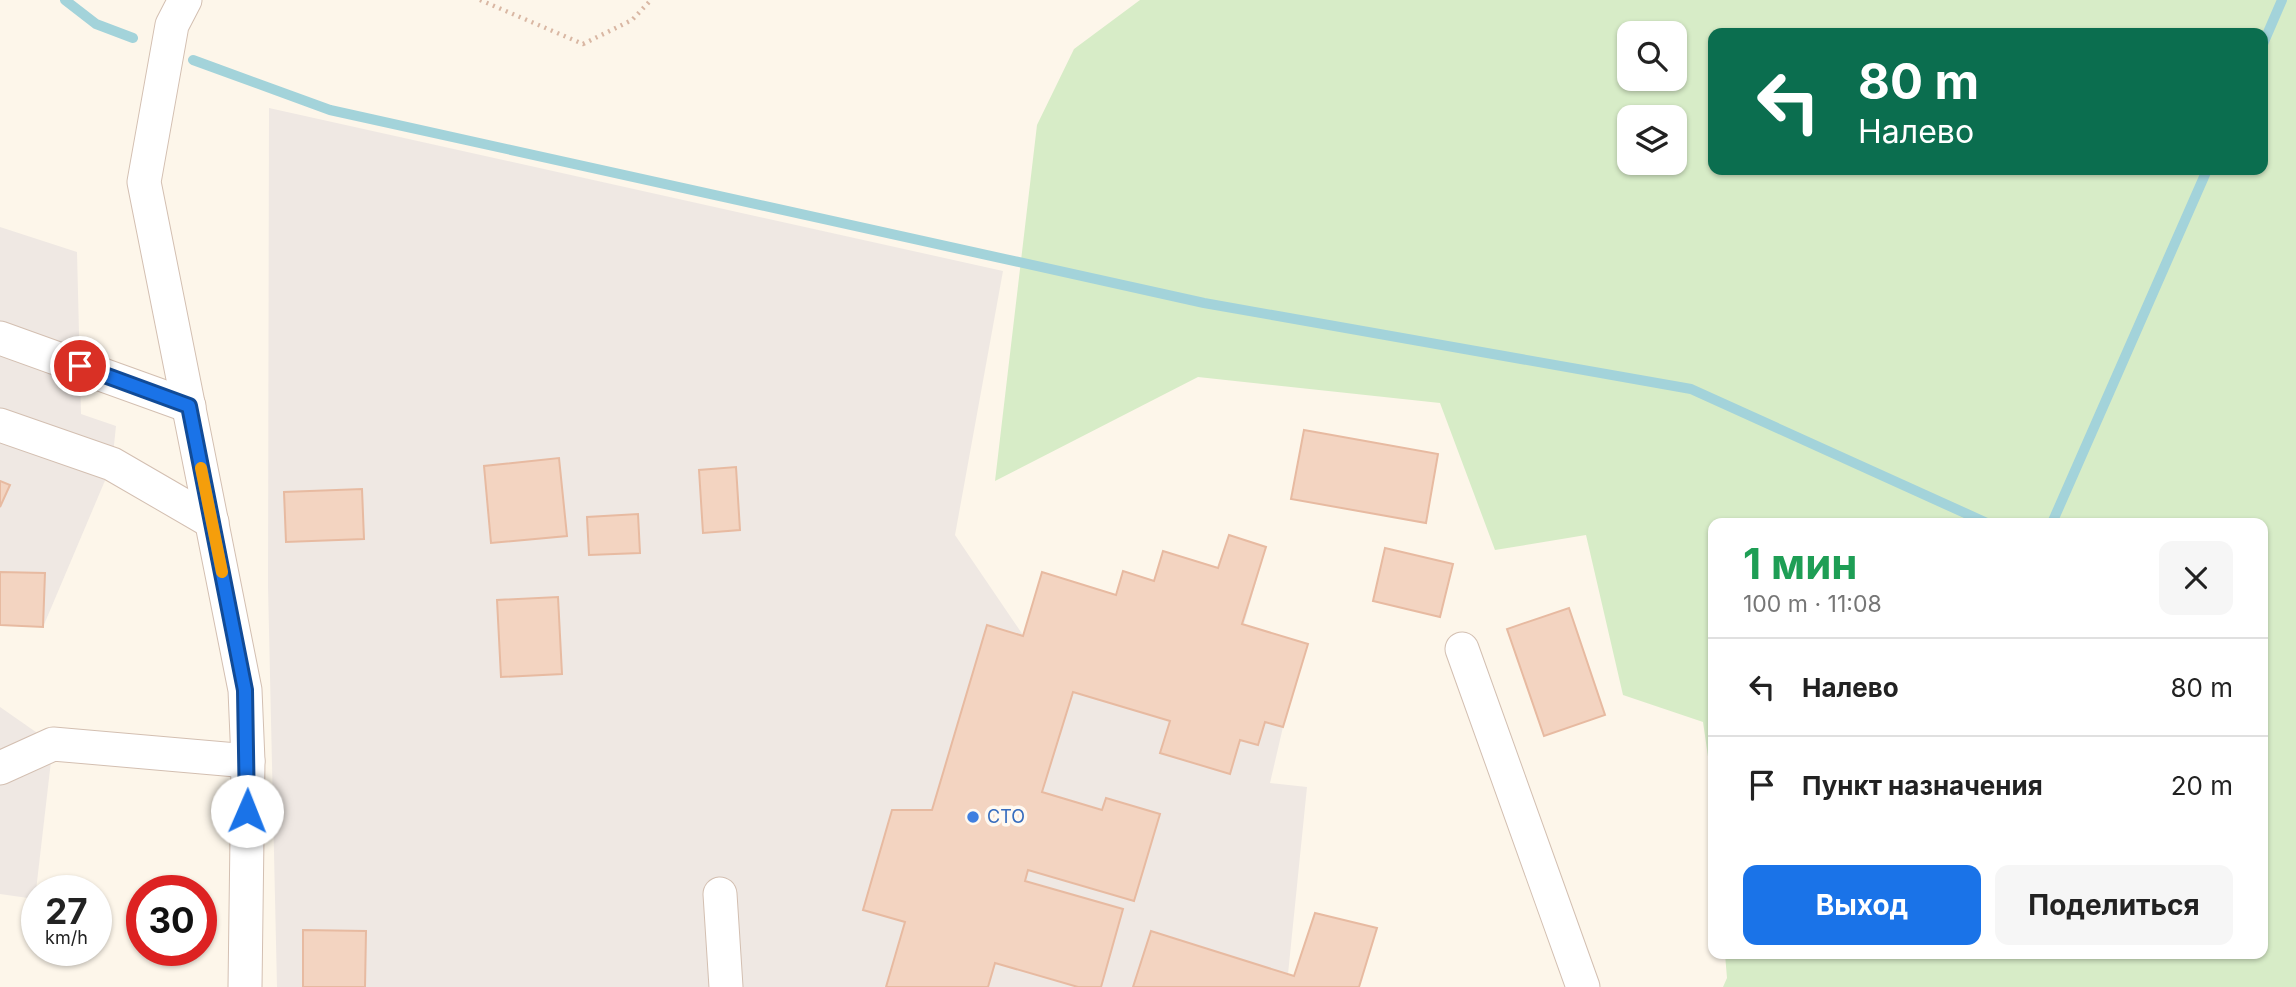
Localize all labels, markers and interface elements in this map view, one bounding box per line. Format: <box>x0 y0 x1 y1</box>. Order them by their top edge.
map controls <box>1617 21 1687 175</box>
button: search <box>1617 21 1687 91</box>
text: 80 m <box>1858 52 1979 111</box>
icon: left <box>1743 56 1834 147</box>
button: layers <box>1617 105 1687 175</box>
text: Налево <box>1858 112 1974 151</box>
pin <box>50 336 110 396</box>
icon: arrive <box>61 347 99 385</box>
text: 1 мин <box>1743 538 1857 589</box>
button: close <box>2159 541 2233 615</box>
text: 100 m · 11:08 <box>1743 590 1882 618</box>
icon: left <box>1743 668 1781 706</box>
text: Налево <box>1802 672 1899 703</box>
text: 80 m <box>2170 672 2233 703</box>
icon: arrive <box>1743 766 1781 804</box>
text: Пункт назначения <box>1802 770 2043 801</box>
text: 20 m <box>2171 770 2233 801</box>
position arrow <box>210 774 284 848</box>
place label: СТО <box>987 806 1025 827</box>
marker: СТО <box>965 809 981 825</box>
button: Выход <box>1743 865 1981 945</box>
button: Поделиться <box>1995 865 2233 945</box>
speed limit sign: 30 <box>126 875 217 966</box>
text: 27 <box>45 890 88 932</box>
text: km/h <box>45 927 88 948</box>

